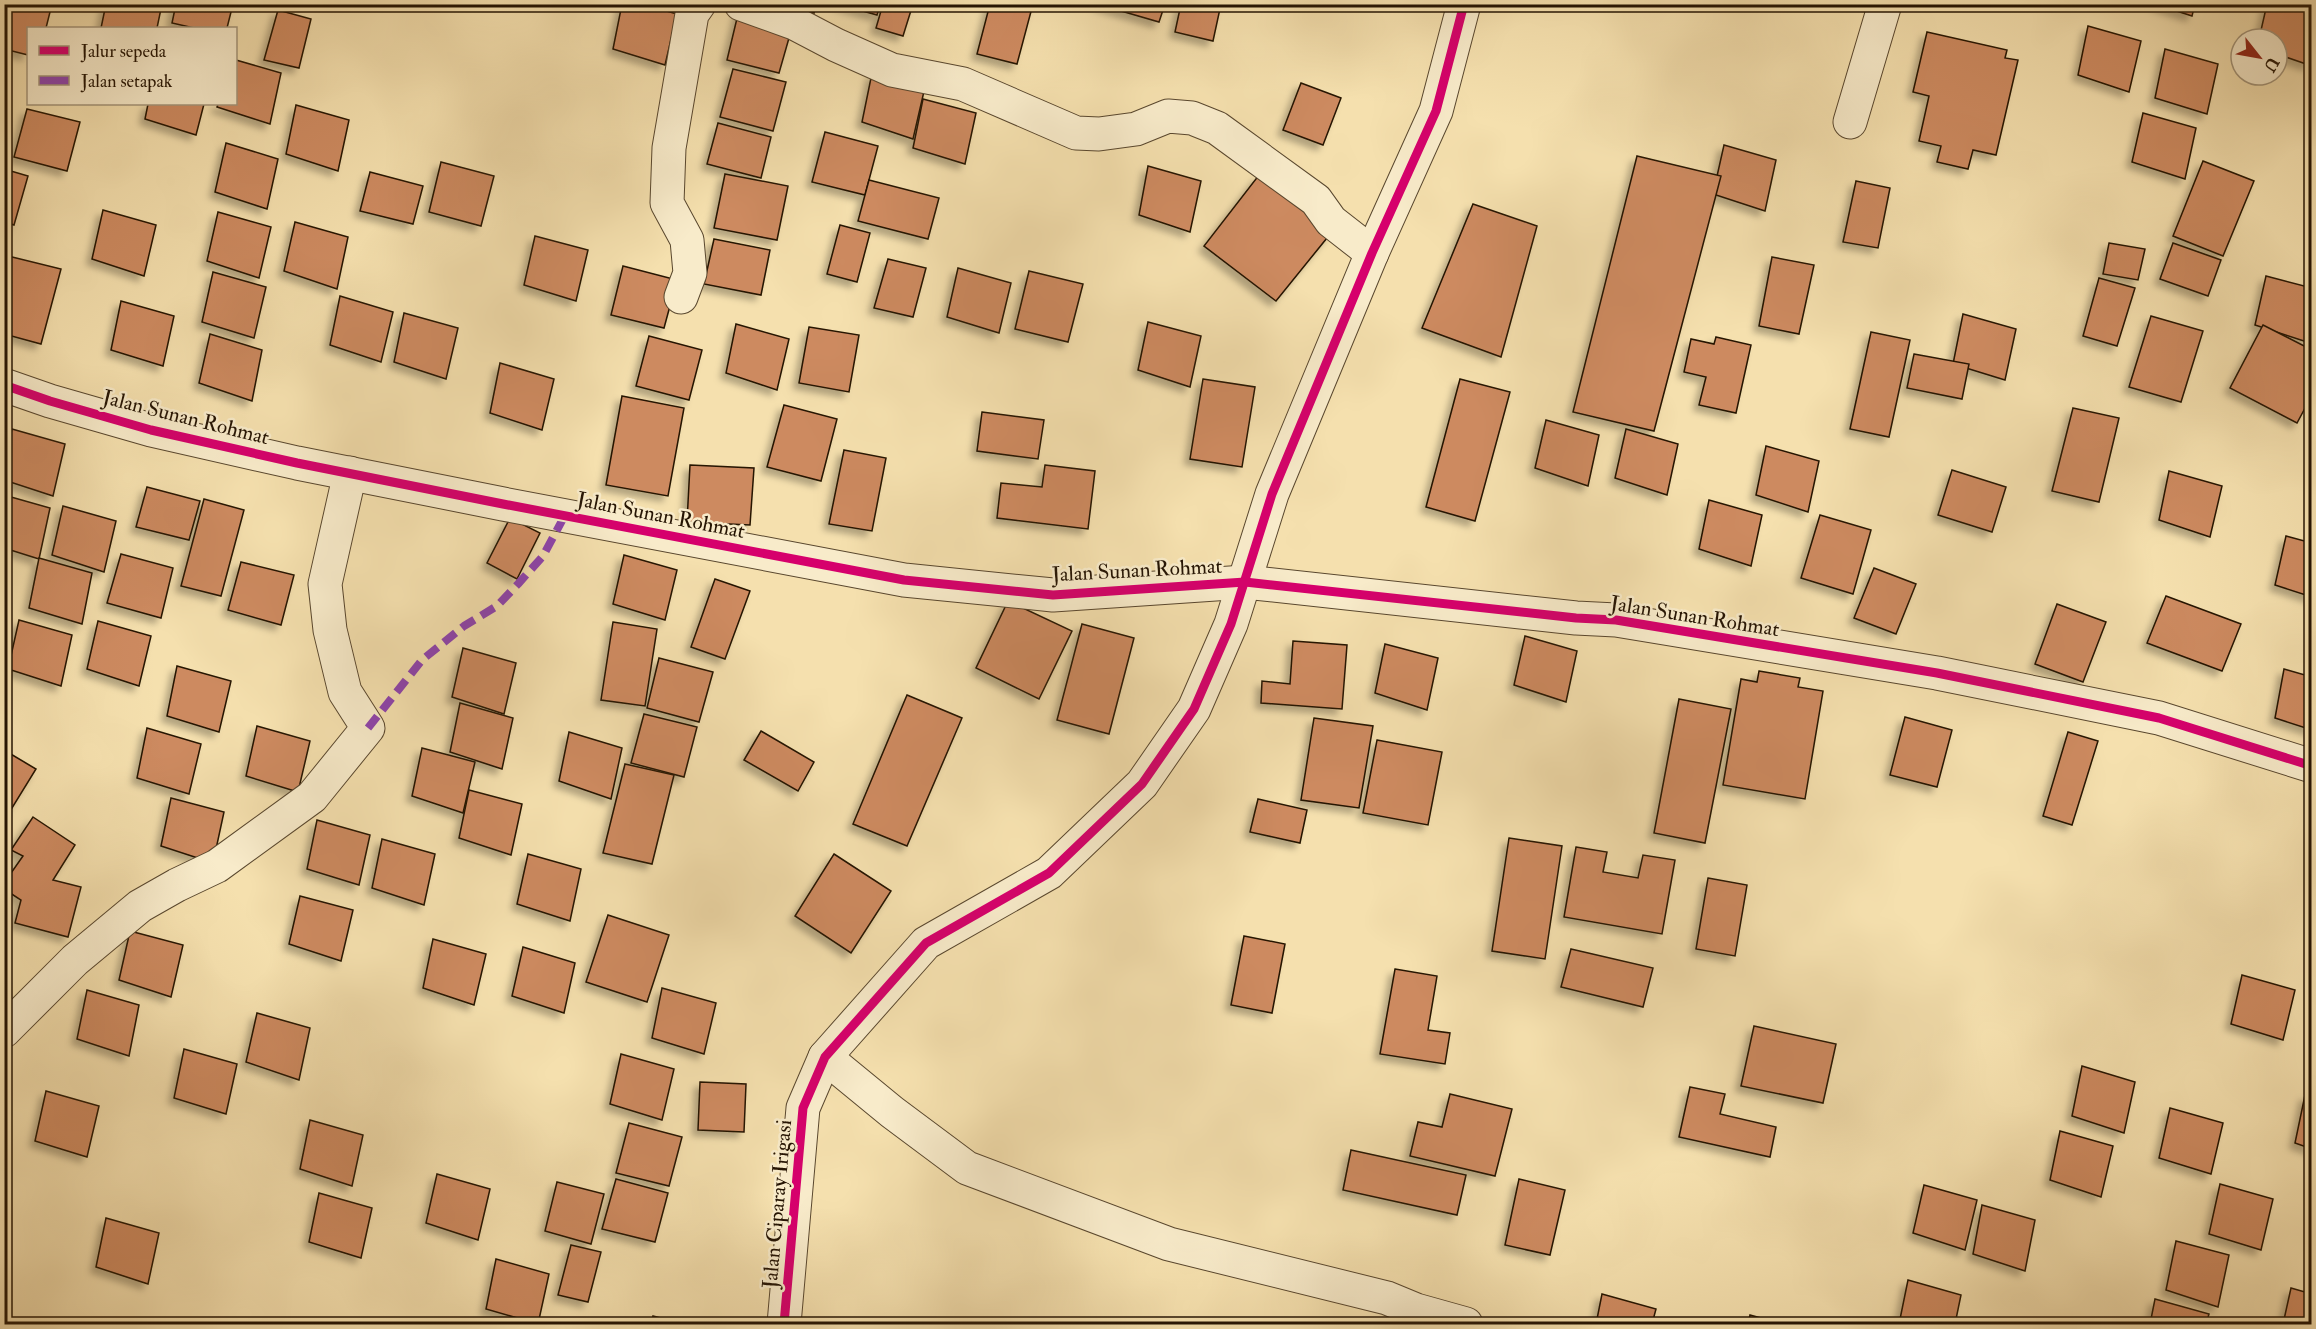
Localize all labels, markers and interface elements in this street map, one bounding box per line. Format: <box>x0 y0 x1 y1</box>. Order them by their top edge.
legend <box>27 27 237 105</box>
north arrow <box>2229 27 2289 87</box>
text: Jalur sepeda <box>80 40 167 63</box>
text: U <box>2259 53 2283 76</box>
text: Jalan setapak <box>80 70 173 93</box>
street label: Jalan Sunan Rohmat <box>99 383 272 451</box>
street label: Jalan Sunan Rohmat <box>574 486 747 545</box>
street label: Jalan Sunan Rohmat <box>1050 553 1223 588</box>
street label: Jalan Sunan Rohmat <box>1608 590 1782 643</box>
street label: Jalan Ciparay Irigasi <box>757 1118 798 1291</box>

